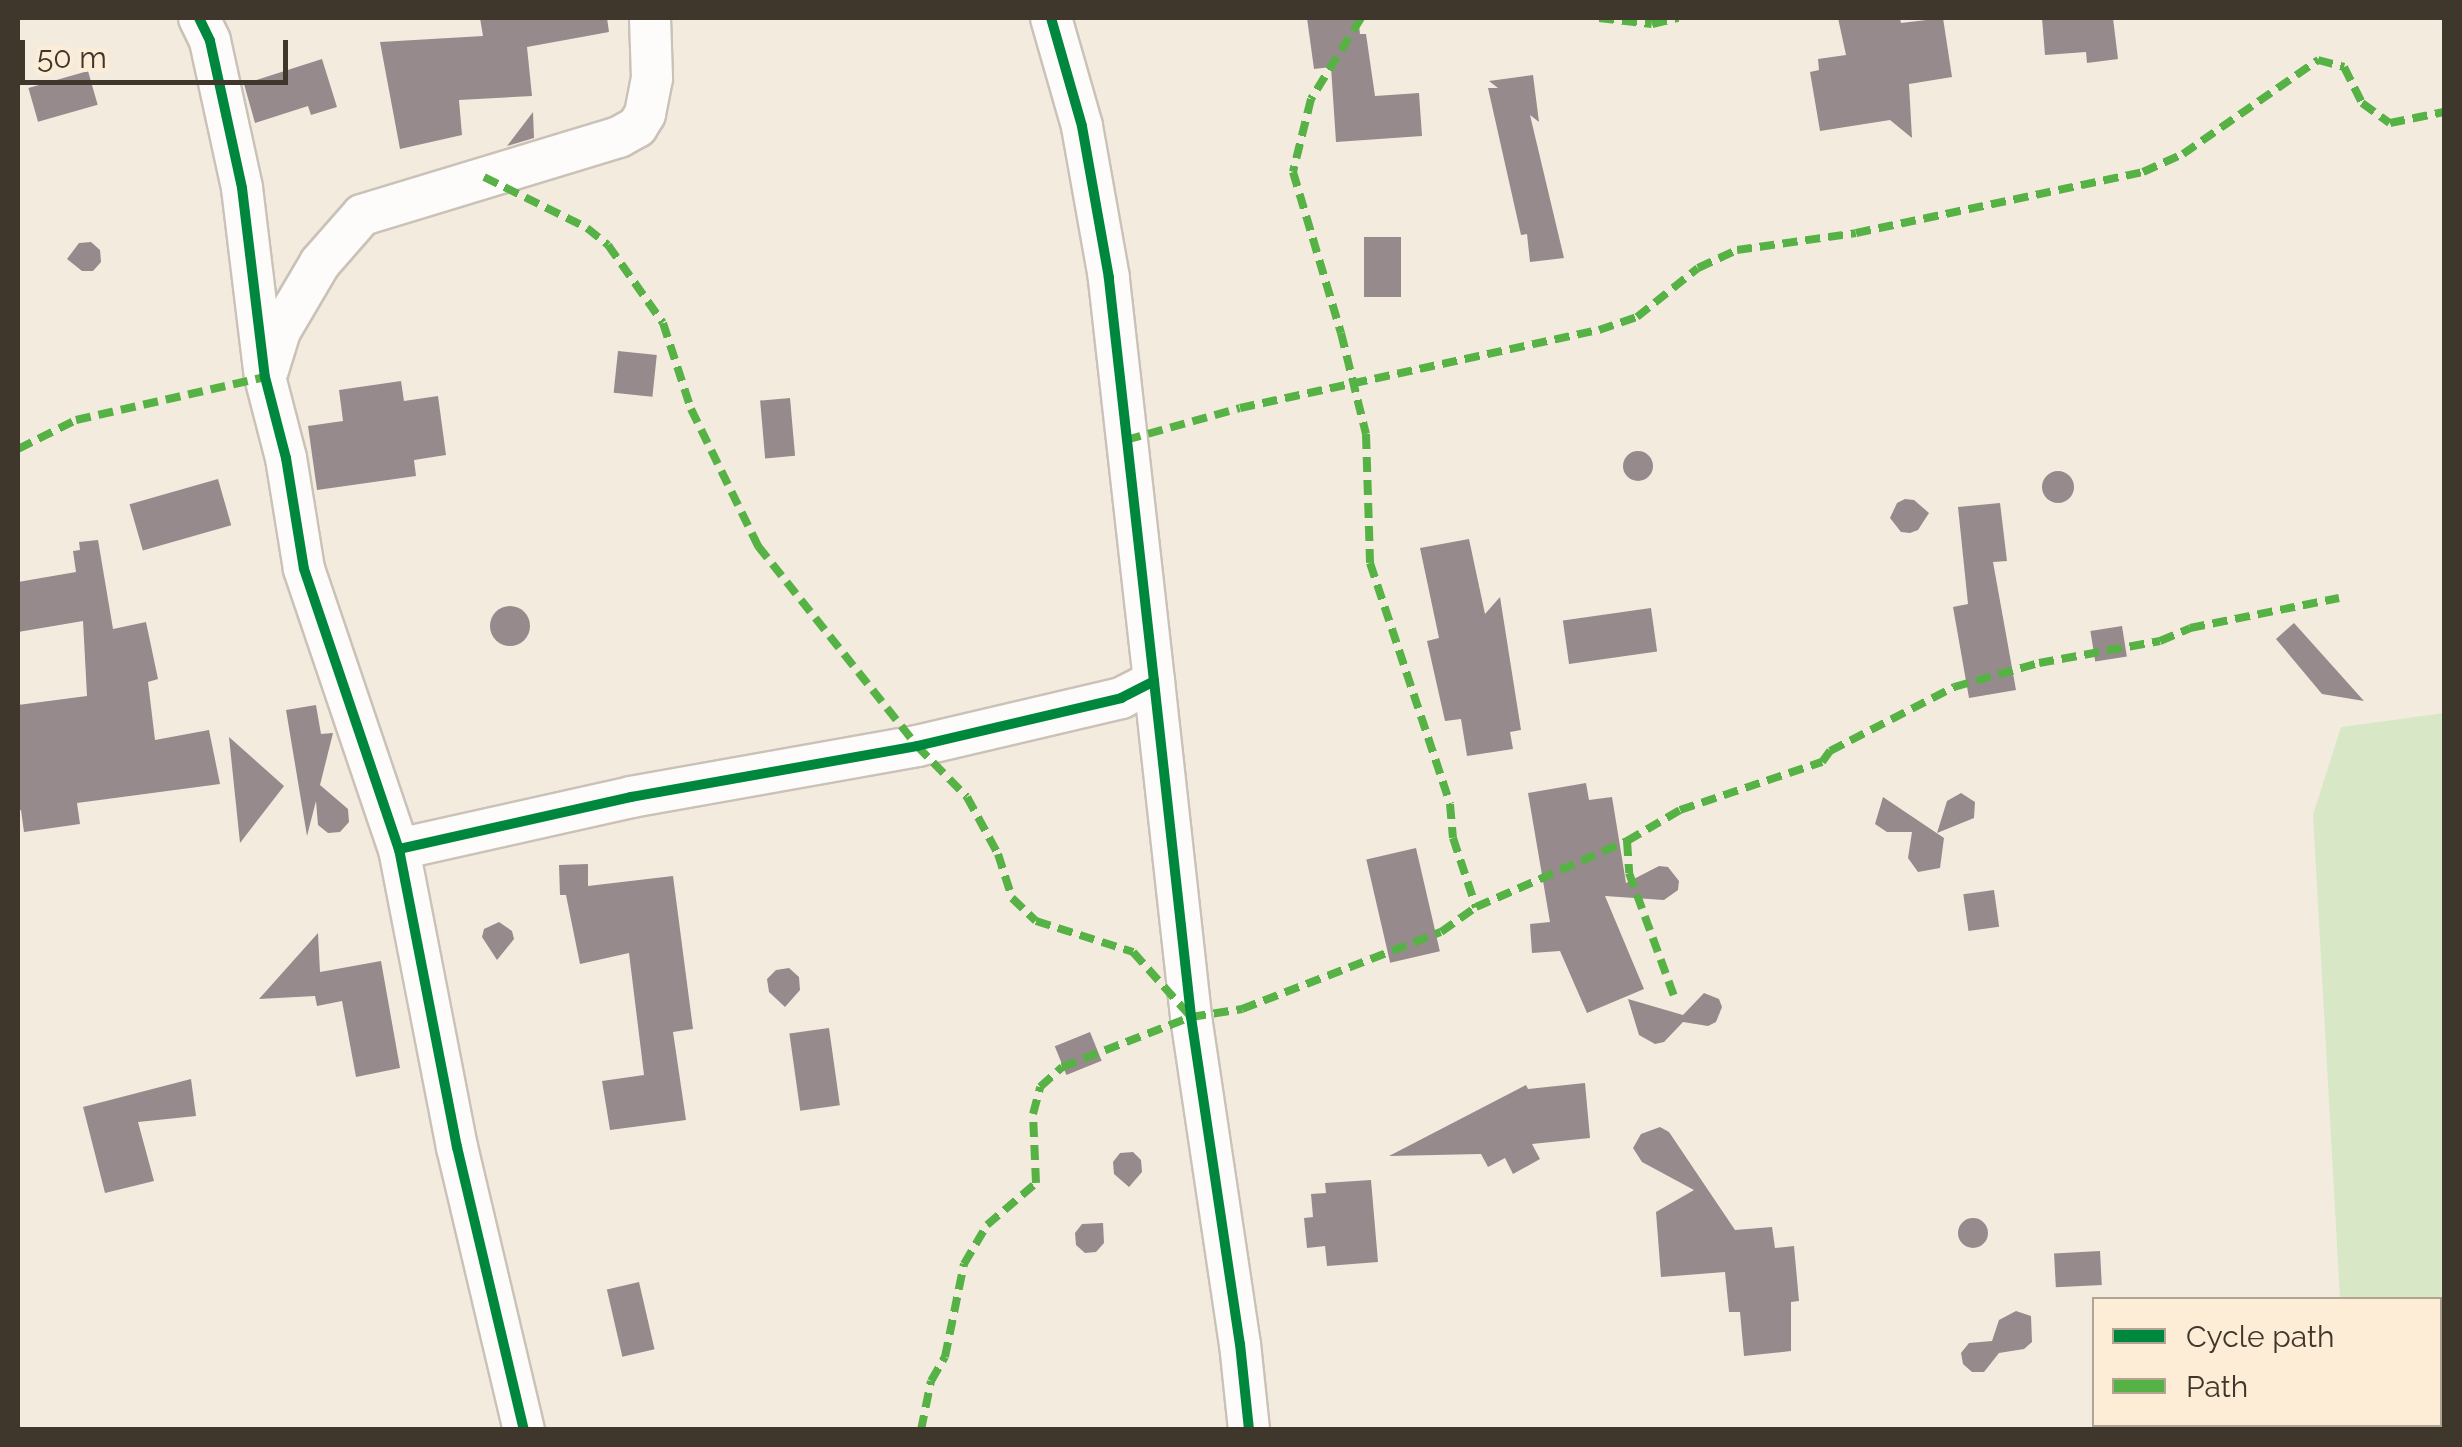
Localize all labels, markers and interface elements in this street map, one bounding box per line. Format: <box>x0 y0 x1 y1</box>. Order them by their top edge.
scale bar <box>25 20 292 82</box>
text: 50 m <box>37 40 107 75</box>
legend <box>2092 1297 2442 1427</box>
text: Cycle path <box>2186 1319 2334 1354</box>
text: Path <box>2186 1369 2248 1404</box>

